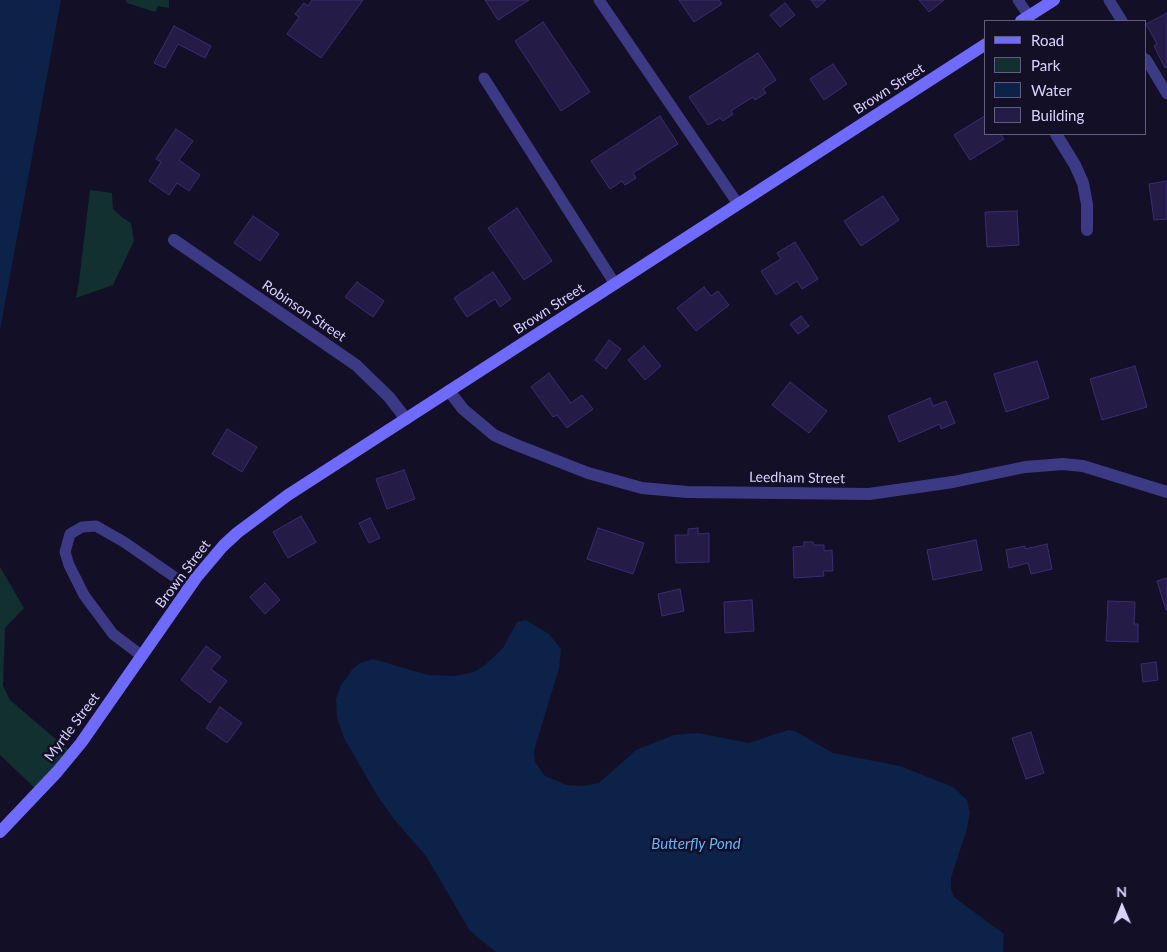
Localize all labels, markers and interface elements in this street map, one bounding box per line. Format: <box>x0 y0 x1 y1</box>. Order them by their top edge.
legend <box>984 20 1147 135</box>
text: Road <box>1031 31 1064 49</box>
text: Park <box>1031 56 1060 74</box>
street label: Brown Street <box>851 60 927 118</box>
text: Water <box>1031 81 1072 99</box>
text: Building <box>1031 106 1084 124</box>
street label: Robinson Street <box>259 277 349 345</box>
street label: Brown Street <box>511 280 587 338</box>
street label: Leedham Street <box>749 469 845 487</box>
street label: Brown Street <box>152 537 214 611</box>
street label: Myrtle Street <box>41 689 103 765</box>
water label: Butterfly Pond <box>651 835 741 853</box>
north arrow <box>1097 882 1147 932</box>
text: N <box>1116 883 1127 900</box>

